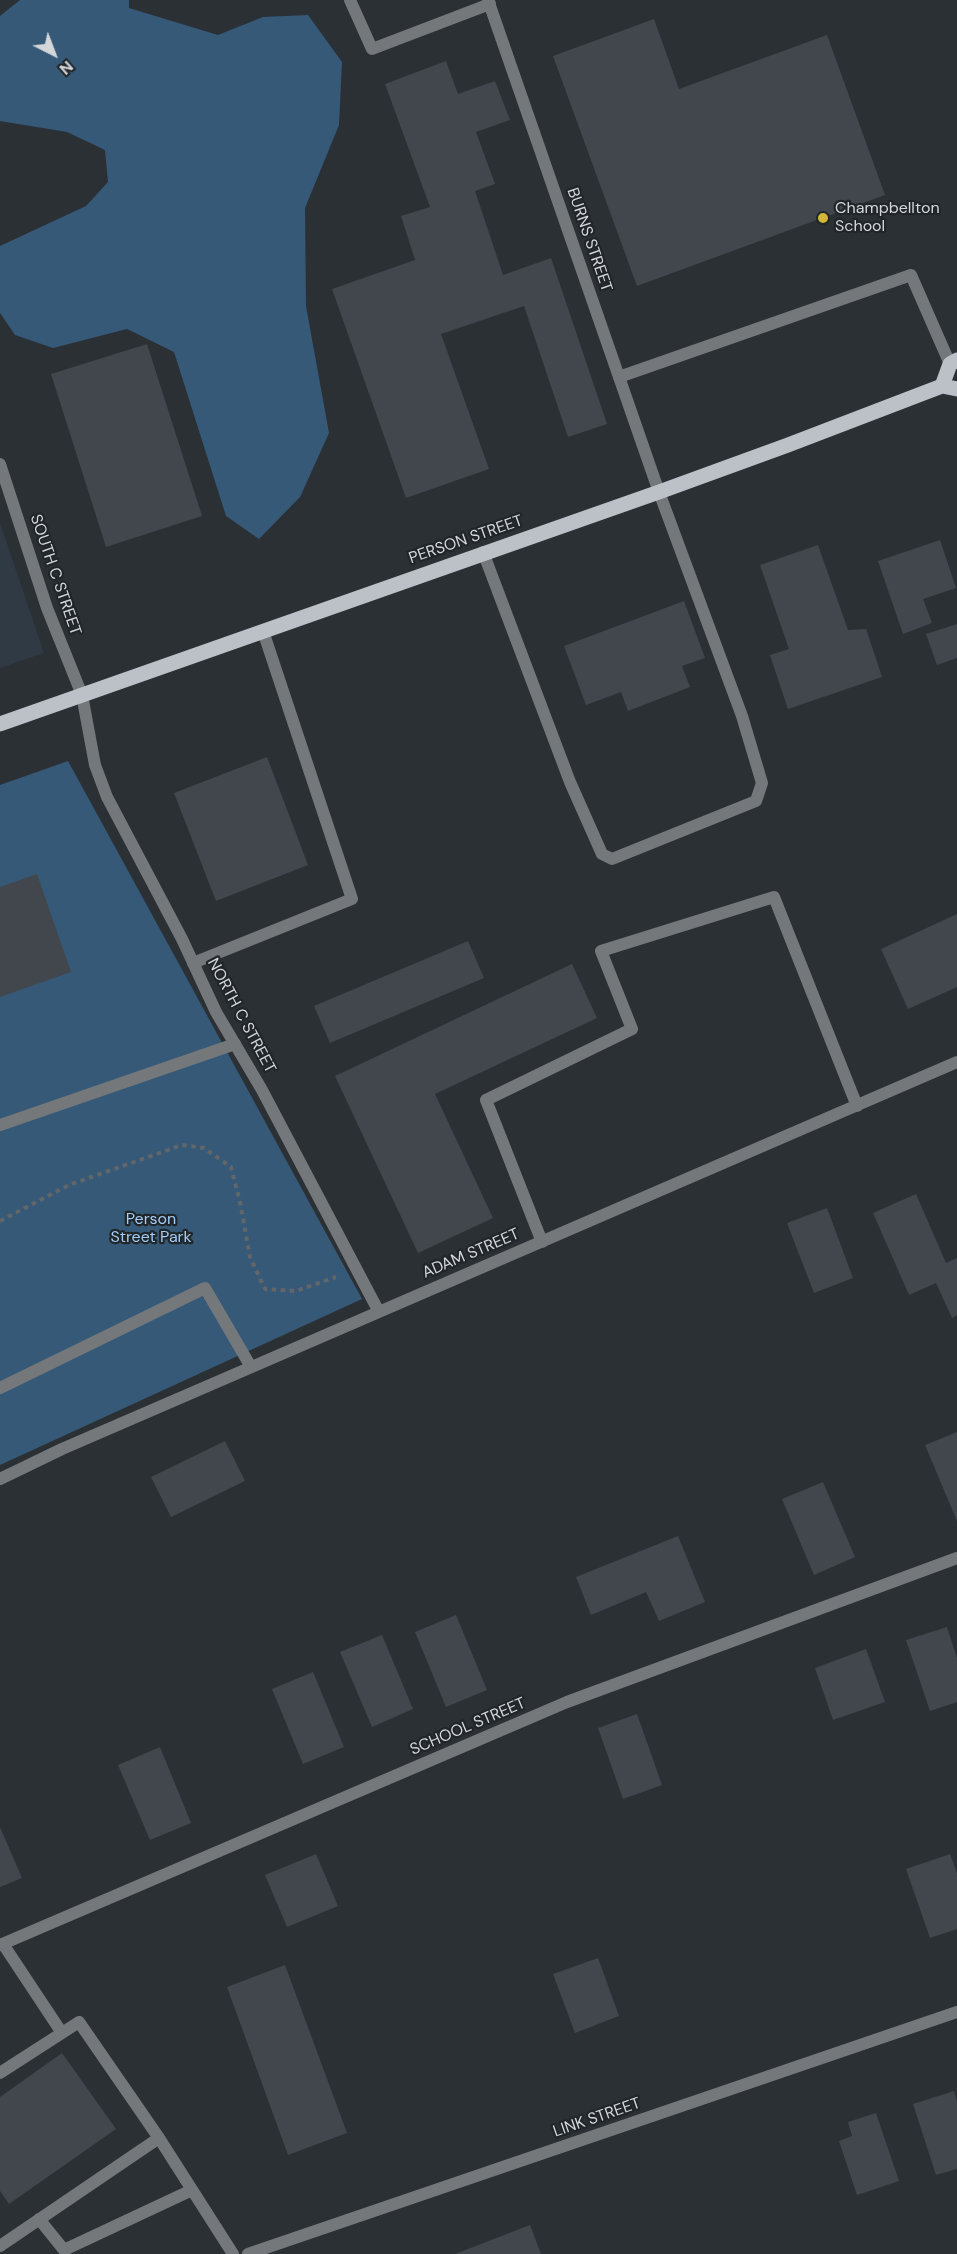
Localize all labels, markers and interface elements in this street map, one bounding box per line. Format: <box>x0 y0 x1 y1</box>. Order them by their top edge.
north arrow <box>24 24 84 84</box>
text: N <box>55 56 78 79</box>
street label: BURNS STREET <box>562 185 616 295</box>
place label: Champbellton School <box>835 199 940 237</box>
marker: Champbellton School <box>816 211 830 225</box>
street label: PERSON STREET <box>406 511 526 569</box>
street label: SOUTH C STREET <box>25 512 85 638</box>
street label: NORTH C STREET <box>203 955 279 1077</box>
park label: Person Street Park <box>110 1210 192 1248</box>
street label: ADAM STREET <box>420 1225 522 1283</box>
street label: SCHOOL STREET <box>407 1694 529 1760</box>
street label: LINK STREET <box>551 2094 643 2142</box>

